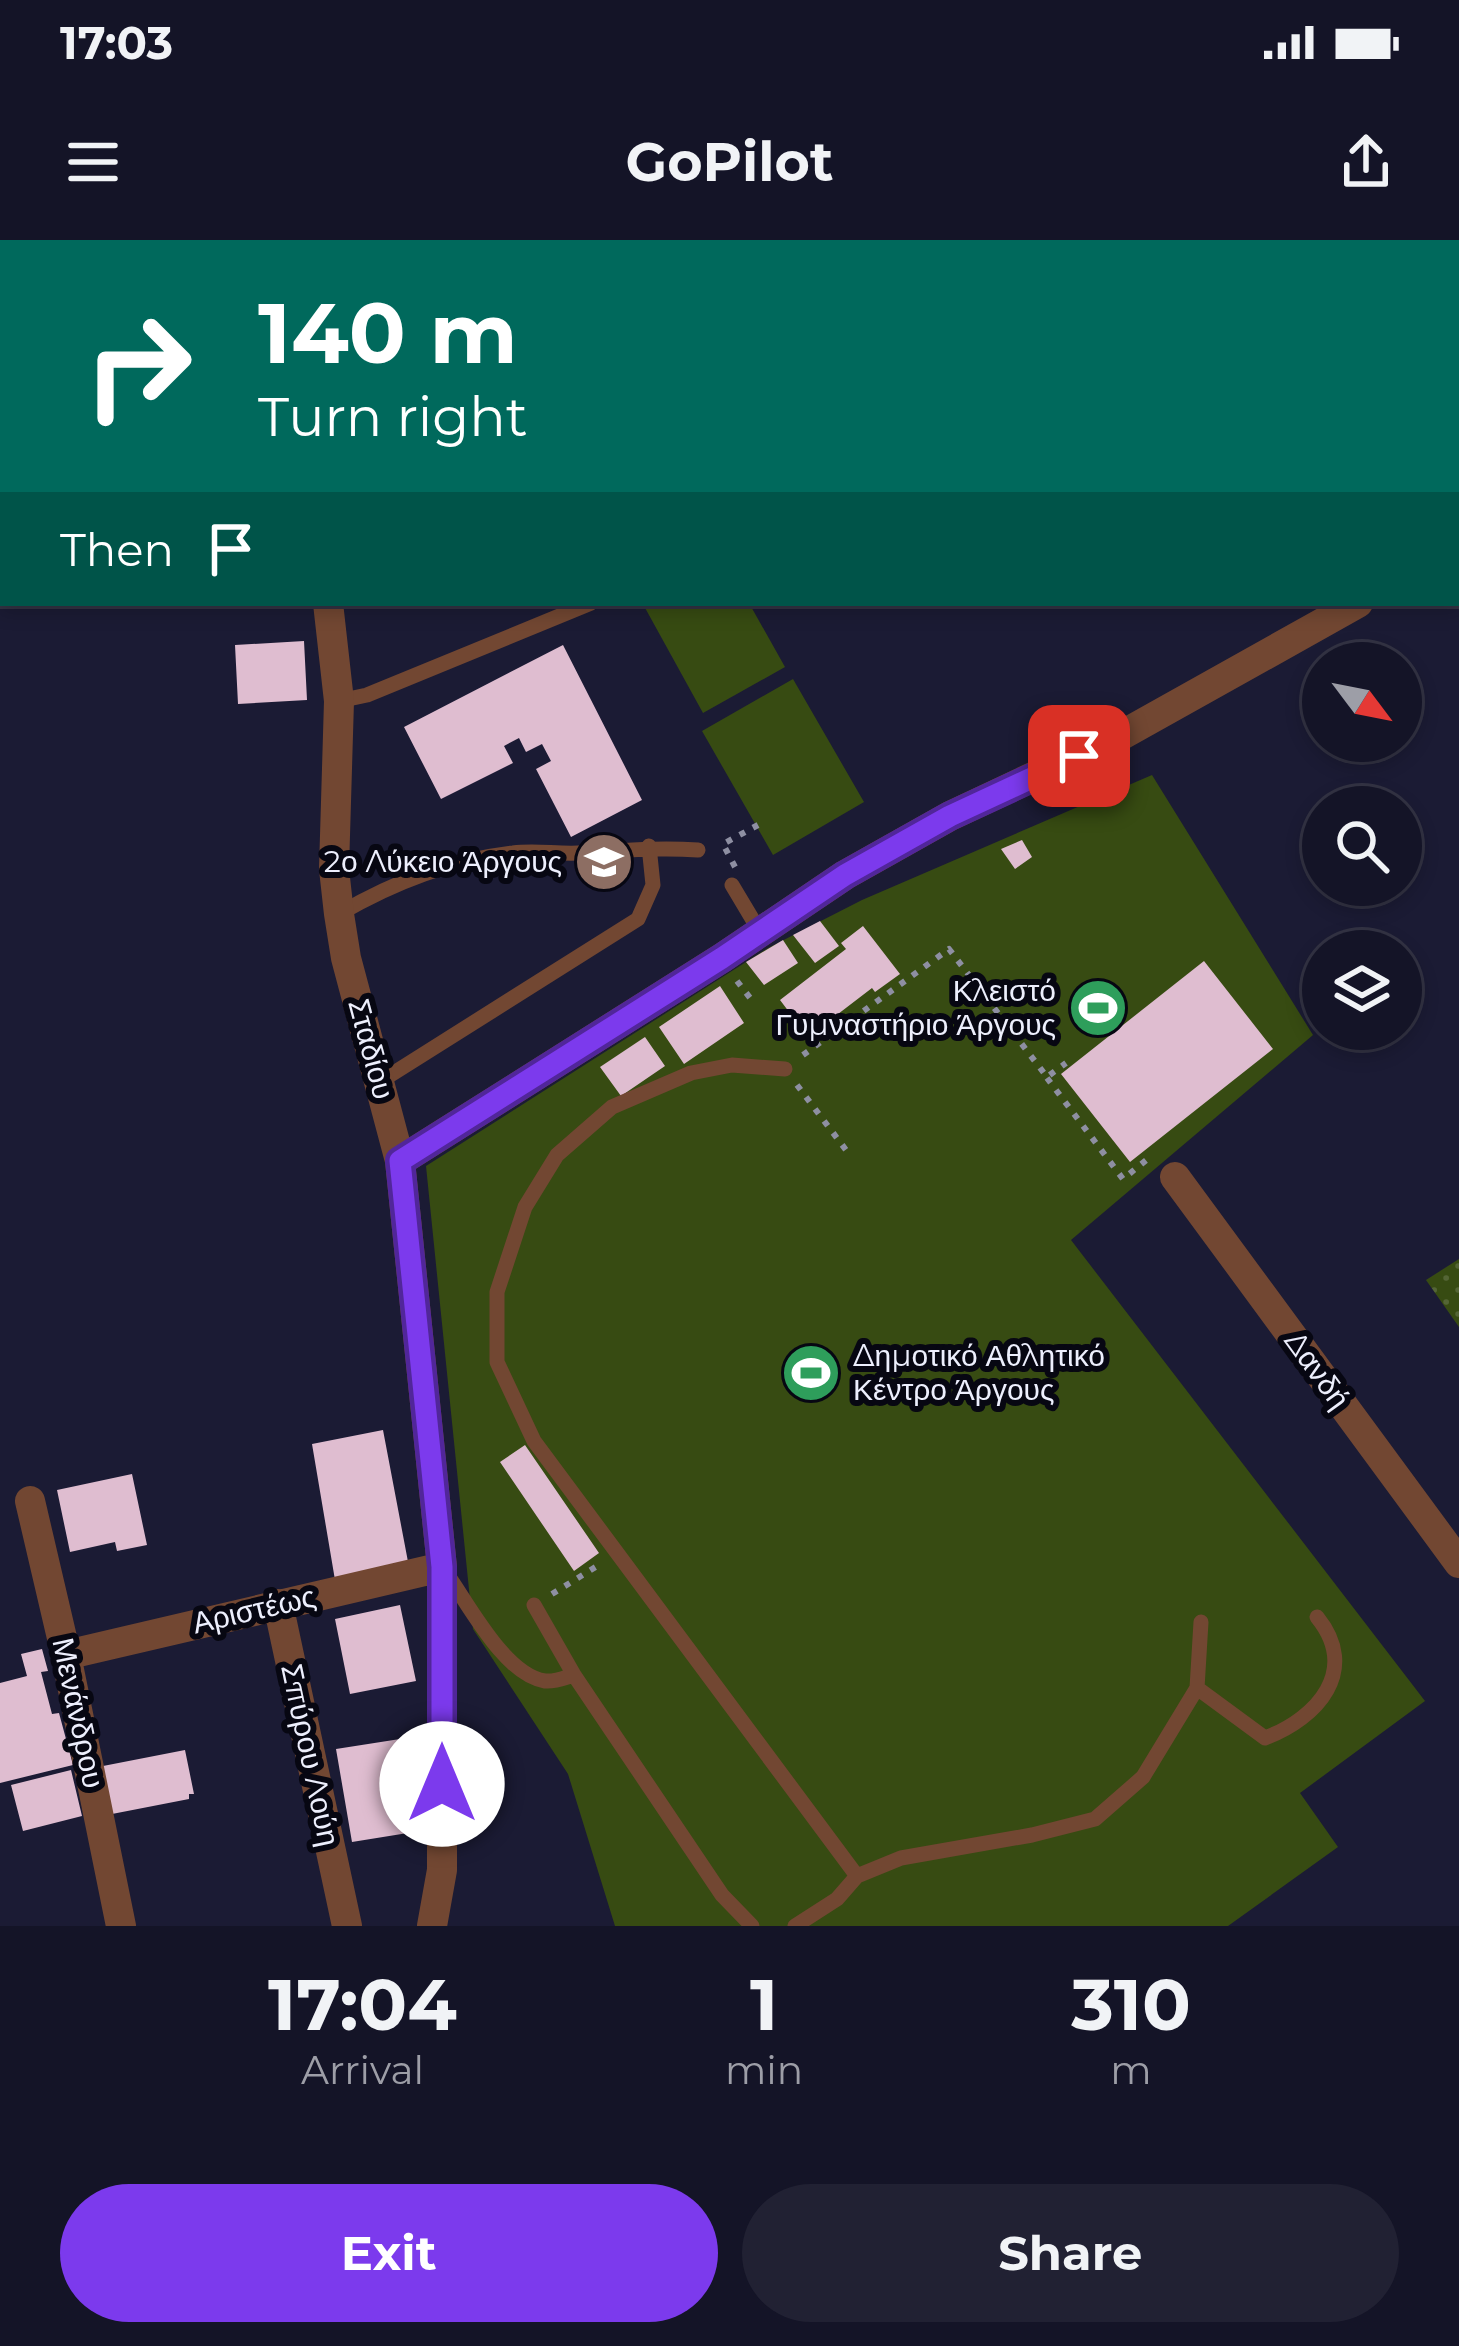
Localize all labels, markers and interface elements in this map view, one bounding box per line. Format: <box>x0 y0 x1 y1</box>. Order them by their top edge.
text: 17:03 <box>60 15 173 70</box>
icon: menu <box>60 129 126 195</box>
text: GoPilot <box>626 129 833 195</box>
icon: share <box>1333 129 1399 195</box>
text: 140 m <box>258 282 518 384</box>
icon: right <box>60 288 216 444</box>
text: Turn right <box>258 384 528 450</box>
icon: arrive <box>198 516 264 582</box>
text: Then <box>60 522 174 577</box>
north arrow <box>1302 642 1422 762</box>
map controls <box>1302 642 1422 1050</box>
pin <box>1028 705 1130 807</box>
icon: arrive <box>1046 723 1112 789</box>
button: search <box>1302 786 1422 906</box>
school or university icon: 2ο Λύκειο Άργους <box>573 831 635 893</box>
place label: 2ο Λύκειο Άργους <box>324 843 562 880</box>
button: layers <box>1302 930 1422 1050</box>
place label: Κλειστό Γυμναστήριο Άργους <box>775 972 1056 1043</box>
sports icon: Κλειστό Γυμναστήριο Άργους <box>1067 977 1129 1039</box>
street label: Σταδίου <box>340 995 403 1103</box>
street label: Δανδή <box>1277 1324 1358 1416</box>
place label: Δημοτικό Αθλητικό Κέντρο Άργους <box>853 1337 1105 1408</box>
sports icon: Δημοτικό Αθλητικό Κέντρο Άργους <box>780 1342 842 1404</box>
street label: Αριστέως <box>189 1577 319 1642</box>
street label: Μενάνδρου <box>45 1634 112 1791</box>
street label: Σπύρου Λούη <box>273 1660 348 1849</box>
position arrow <box>379 1721 505 1847</box>
text: 17:04 <box>268 1960 457 2048</box>
text: 1 <box>750 1960 778 2048</box>
text: 310 <box>1071 1960 1191 2048</box>
text: Arrival <box>301 2046 424 2094</box>
text: min <box>725 2046 803 2094</box>
text: m <box>1110 2046 1152 2094</box>
button: Exit <box>60 2184 718 2322</box>
button: Share <box>742 2184 1399 2322</box>

